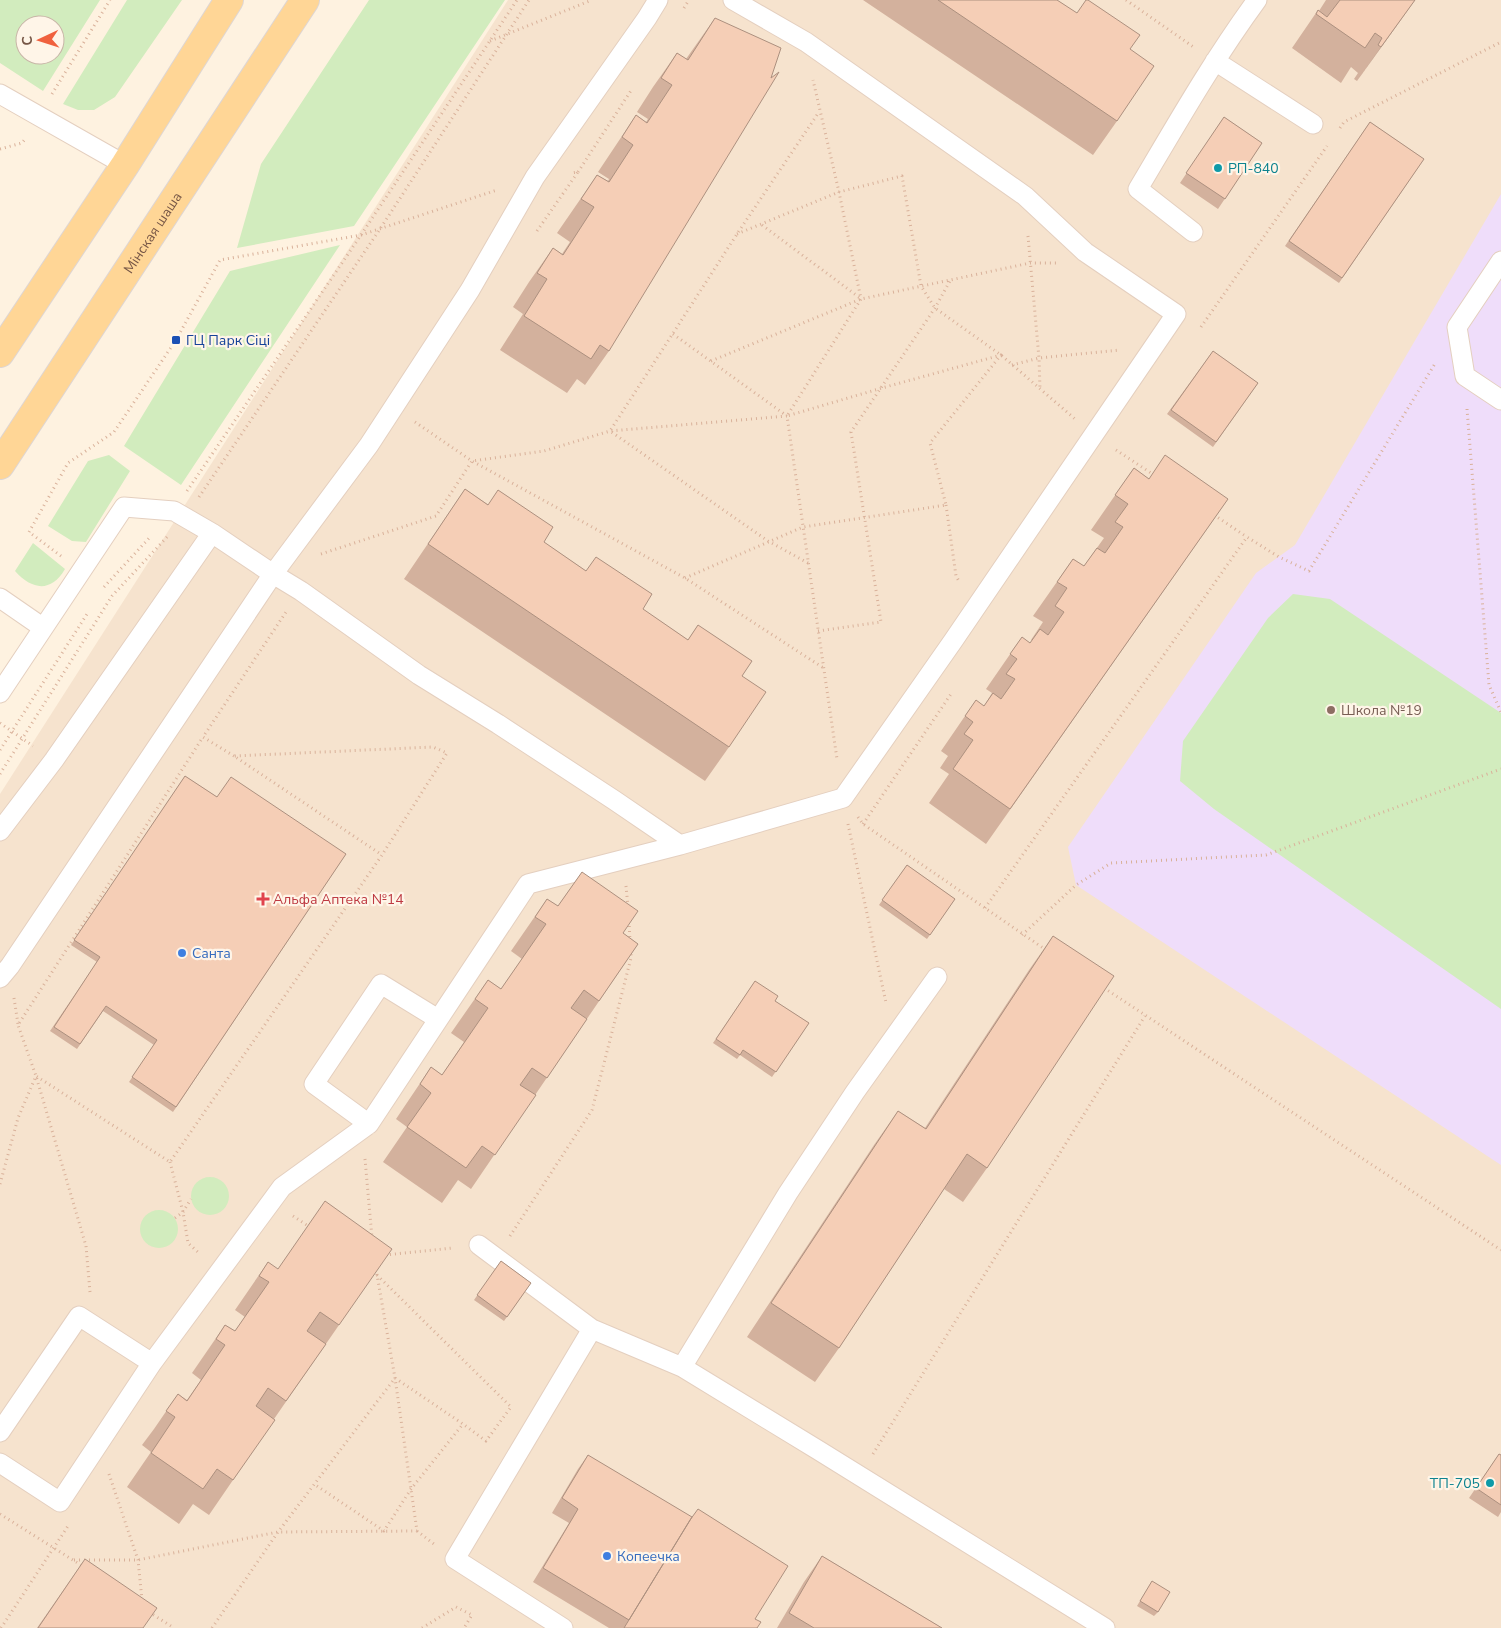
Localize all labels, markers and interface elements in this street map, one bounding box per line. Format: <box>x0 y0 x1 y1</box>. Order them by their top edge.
north arrow <box>15 15 65 65</box>
text: С <box>18 35 37 46</box>
place label: РП-840 <box>1228 159 1279 178</box>
marker: РП-840 <box>1212 162 1224 174</box>
street label: Мінская шаша <box>119 188 186 277</box>
place label: ГЦ Парк Сіці <box>186 331 270 350</box>
marker: ГЦ Парк Сіці <box>170 334 182 346</box>
place label: Школа №19 <box>1341 701 1422 720</box>
marker: Школа №19 <box>1325 704 1337 716</box>
place label: Альфа Аптека №14 <box>273 890 404 909</box>
marker: Альфа Аптека №14 <box>257 893 269 905</box>
place label: Санта <box>192 944 231 963</box>
marker: Санта <box>176 947 188 959</box>
place label: ТП-705 <box>1430 1474 1480 1493</box>
marker: ТП-705 <box>1484 1477 1496 1489</box>
place label: Копеечка <box>617 1547 680 1566</box>
marker: Копеечка <box>601 1550 613 1562</box>

